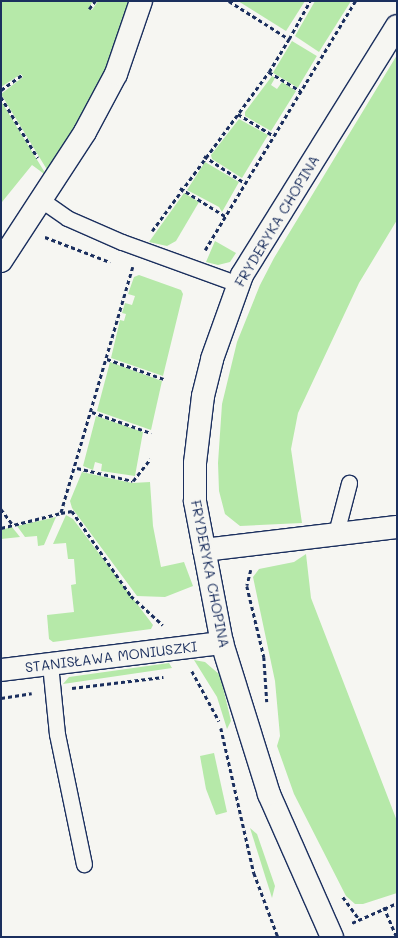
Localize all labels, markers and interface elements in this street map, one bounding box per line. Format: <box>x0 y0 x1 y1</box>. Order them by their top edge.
street label: FRYDERYKA CHOPINA <box>231 152 323 290</box>
street label: FRYDERYKA CHOPINA <box>187 499 233 649</box>
street label: STANISŁAWA MONIUSZKI <box>24 638 198 676</box>

